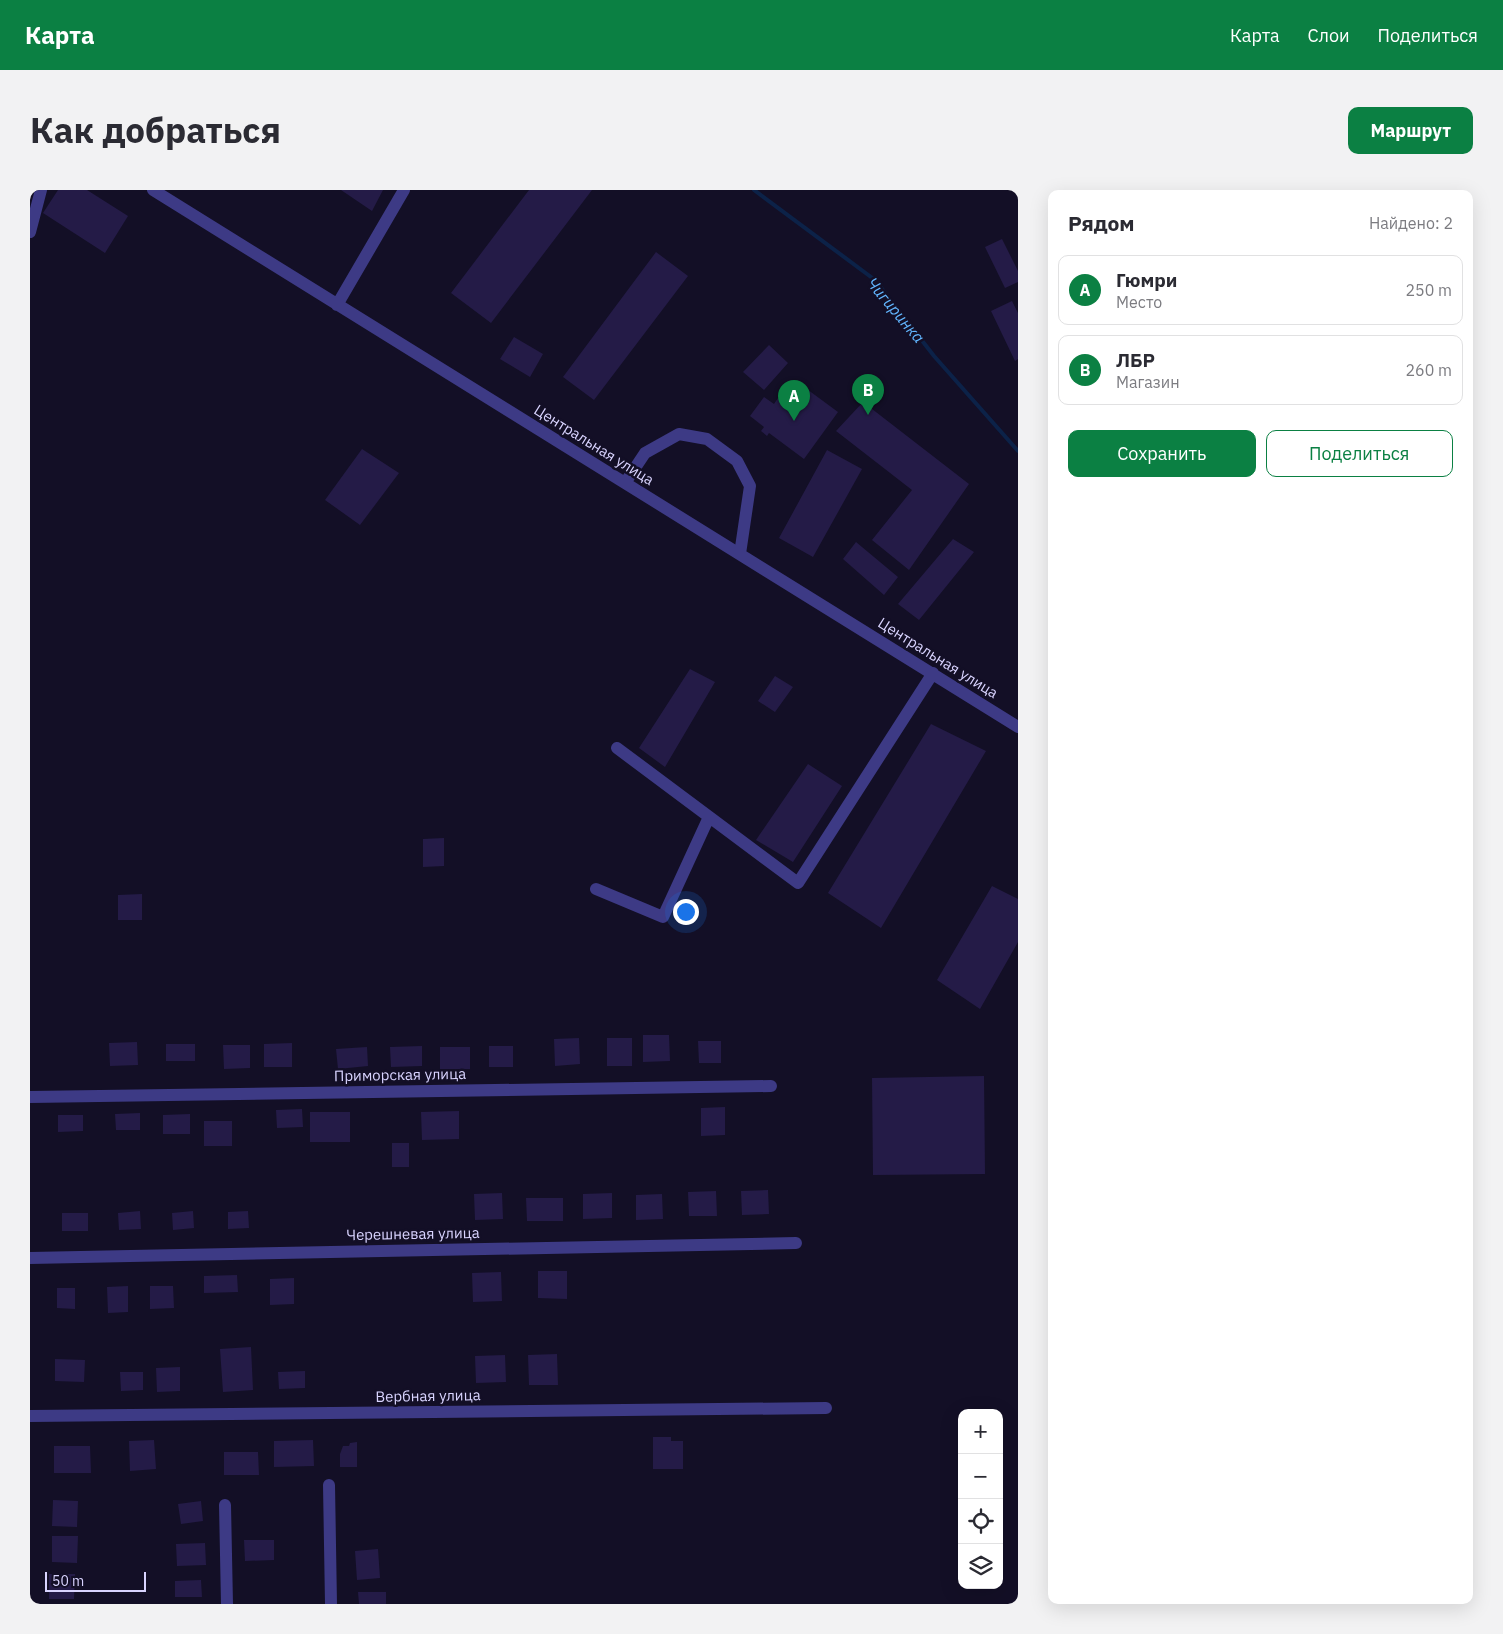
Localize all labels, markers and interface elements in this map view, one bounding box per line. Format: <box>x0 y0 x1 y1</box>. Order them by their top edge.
text: Карта <box>25 19 95 51</box>
text: Карта <box>1230 24 1280 47</box>
text: Слои <box>1308 24 1350 47</box>
text: Поделиться <box>1378 24 1478 47</box>
text: Как добраться <box>30 107 281 153</box>
button: Маршрут <box>1348 107 1473 154</box>
text: Рядом <box>1068 209 1135 237</box>
text: Найдено: 2 <box>1369 213 1453 233</box>
text: Гюмри <box>1116 268 1177 292</box>
water label: Чигиринка <box>863 273 929 347</box>
text: A <box>1080 280 1090 300</box>
text: 250 m <box>1405 280 1452 300</box>
text: Место <box>1116 292 1162 312</box>
text: ЛБР <box>1116 348 1155 372</box>
text: B <box>1080 360 1090 380</box>
text: 260 m <box>1405 360 1452 380</box>
text: Магазин <box>1116 372 1180 392</box>
pin: B <box>852 374 884 415</box>
pin: A <box>778 380 810 421</box>
street label: Центральная улица <box>531 400 658 489</box>
button: Сохранить <box>1068 430 1256 477</box>
button: Поделиться <box>1266 430 1453 477</box>
street label: Центральная улица <box>875 613 1002 702</box>
your location <box>673 899 699 925</box>
street label: Приморская улица <box>334 1064 466 1085</box>
street label: Черешневая улица <box>346 1223 480 1244</box>
street label: Вербная улица <box>375 1385 481 1406</box>
map controls <box>958 1409 1003 1589</box>
button: + <box>958 1409 1003 1454</box>
button: − <box>958 1454 1003 1499</box>
button: locate <box>958 1499 1003 1544</box>
button: layers <box>958 1544 1003 1589</box>
scale bar <box>45 1569 146 1592</box>
text: 50 m <box>52 1572 84 1590</box>

